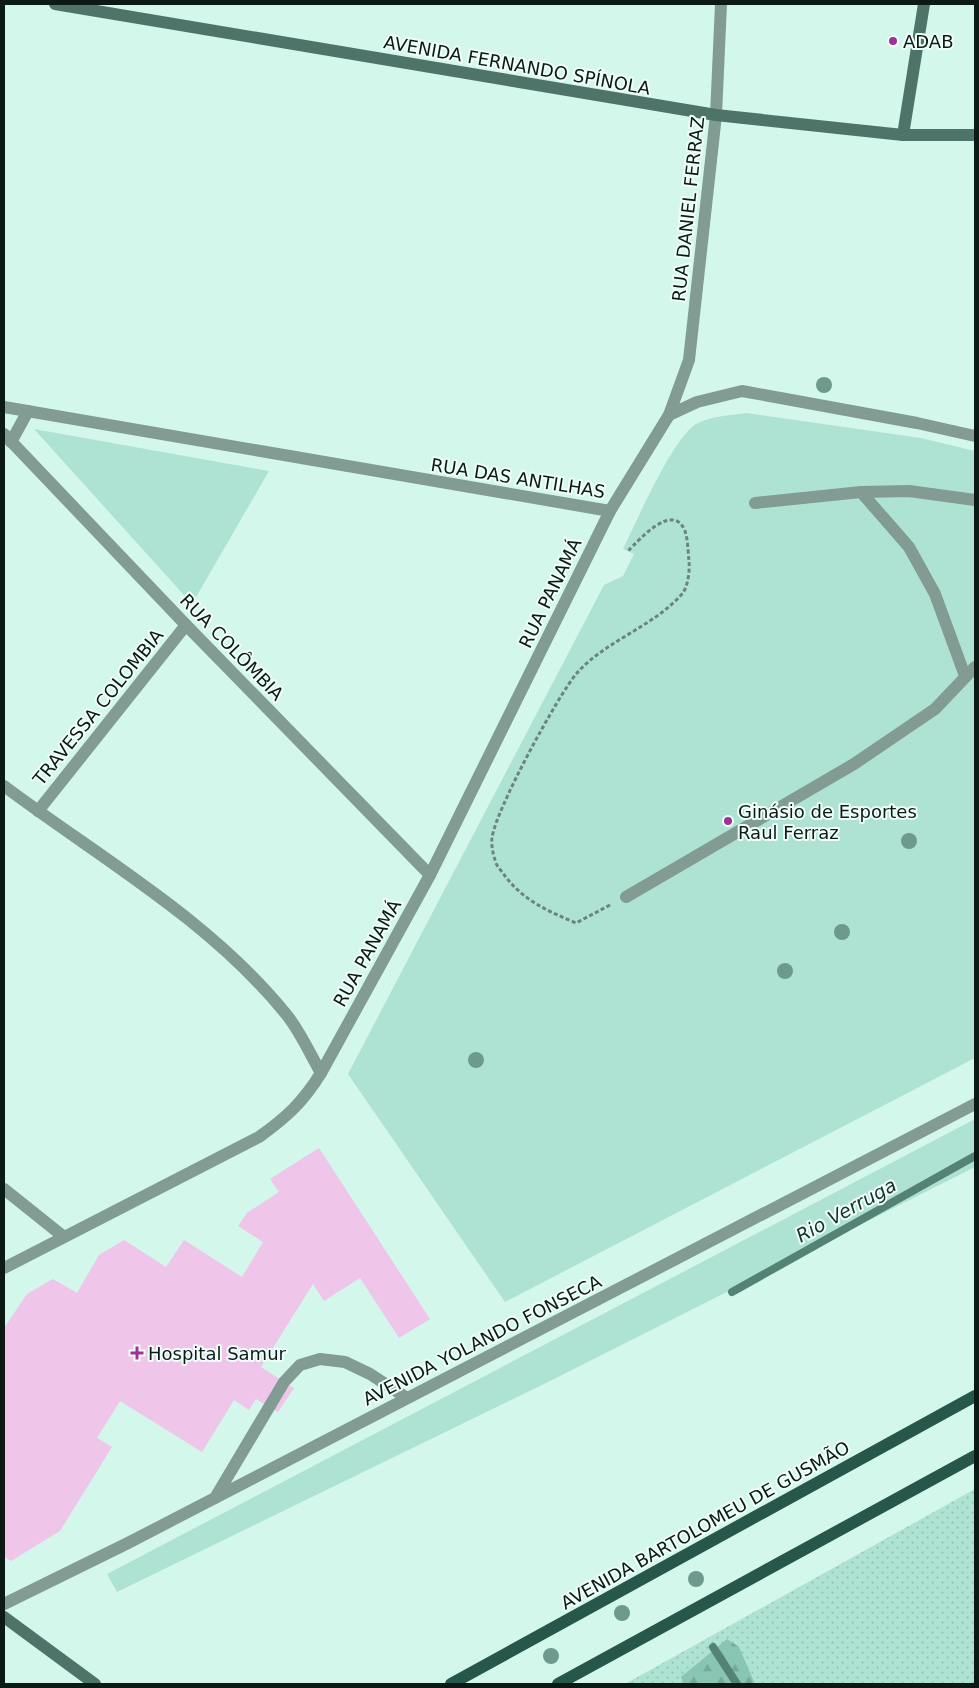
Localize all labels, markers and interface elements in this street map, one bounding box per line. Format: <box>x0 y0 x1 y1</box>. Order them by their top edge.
street label: AVENIDA FERNANDO SPÍNOLA <box>382 31 653 99</box>
place label: ADAB <box>903 31 954 52</box>
marker: ADAB <box>887 35 899 47</box>
street label: RUA DANIEL FERRAZ <box>668 115 708 303</box>
street label: RUA DAS ANTILHAS <box>429 454 607 502</box>
street label: RUA PANAMÁ <box>514 534 586 651</box>
street label: RUA COLÔMBIA <box>176 590 288 705</box>
street label: TRAVESSA COLOMBIA <box>28 624 168 790</box>
place label: Ginásio de Esportes Raul Ferraz <box>738 801 917 843</box>
marker: Ginásio de Esportes Raul Ferraz <box>722 815 734 827</box>
street label: RUA PANAMÁ <box>329 895 405 1010</box>
water label: Rio Verruga <box>792 1173 900 1247</box>
street label: AVENIDA YOLANDO FONSECA <box>359 1270 605 1410</box>
place label: Hospital Samur <box>148 1343 287 1364</box>
marker: Hospital Samur <box>130 1346 144 1360</box>
street label: AVENIDA BARTOLOMEU DE GUSMÃO <box>557 1437 853 1613</box>

